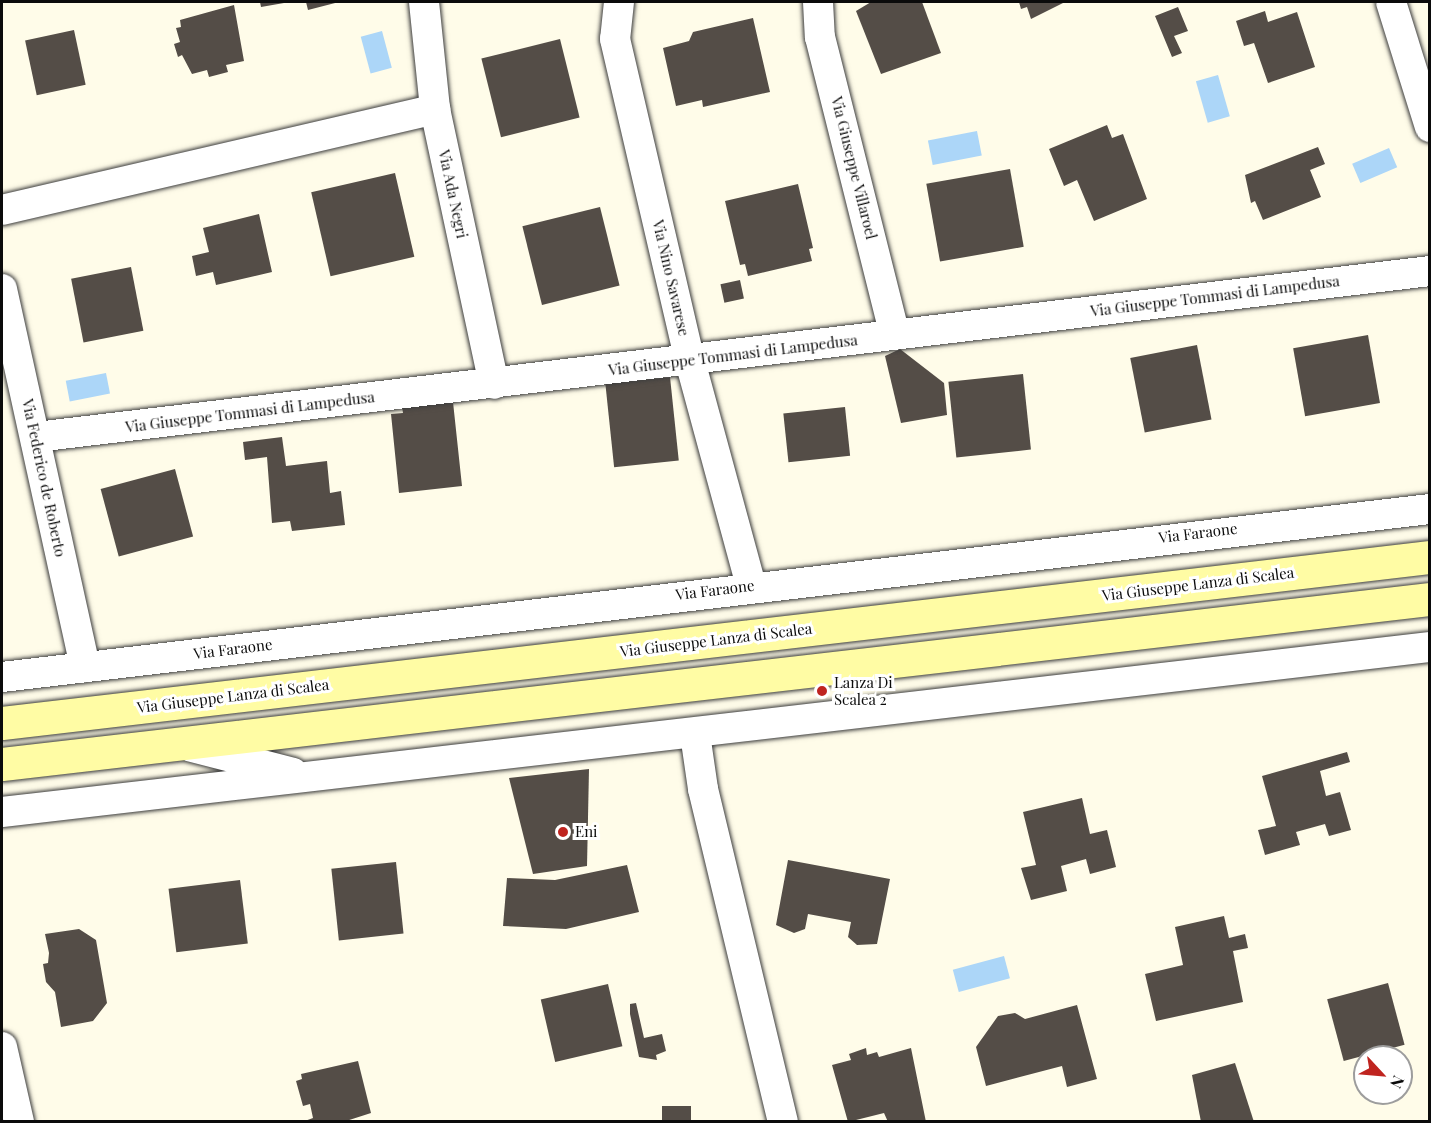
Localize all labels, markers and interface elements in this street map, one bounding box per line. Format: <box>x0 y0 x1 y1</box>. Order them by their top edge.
street label: Via Giuseppe Villaroel <box>827 94 881 242</box>
street label: Via Ada Negri <box>435 148 471 240</box>
street label: Via Nino Savarese <box>649 218 693 338</box>
street label: Via Giuseppe Tommasi di Lampedusa <box>1089 272 1341 320</box>
street label: Via Giuseppe Tommasi di Lampedusa <box>607 331 859 379</box>
street label: Via Giuseppe Tommasi di Lampedusa <box>124 388 376 436</box>
street label: Via Federico de Roberto <box>18 397 70 559</box>
street label: Via Faraone <box>1158 519 1238 547</box>
street label: Via Giuseppe Lanza di Scalea <box>1101 563 1295 605</box>
street label: Via Faraone <box>675 576 755 604</box>
street label: Via Giuseppe Lanza di Scalea <box>619 619 813 661</box>
street label: Via Faraone <box>193 635 273 663</box>
place label: Lanza Di Scalea 2 <box>834 673 893 708</box>
street label: Via Giuseppe Lanza di Scalea <box>136 675 330 717</box>
marker: Lanza Di Scalea 2 <box>815 684 829 698</box>
place label: Eni <box>575 823 597 841</box>
marker: Eni <box>556 825 570 839</box>
north arrow <box>1353 1045 1413 1105</box>
text: N <box>1386 1072 1410 1092</box>

